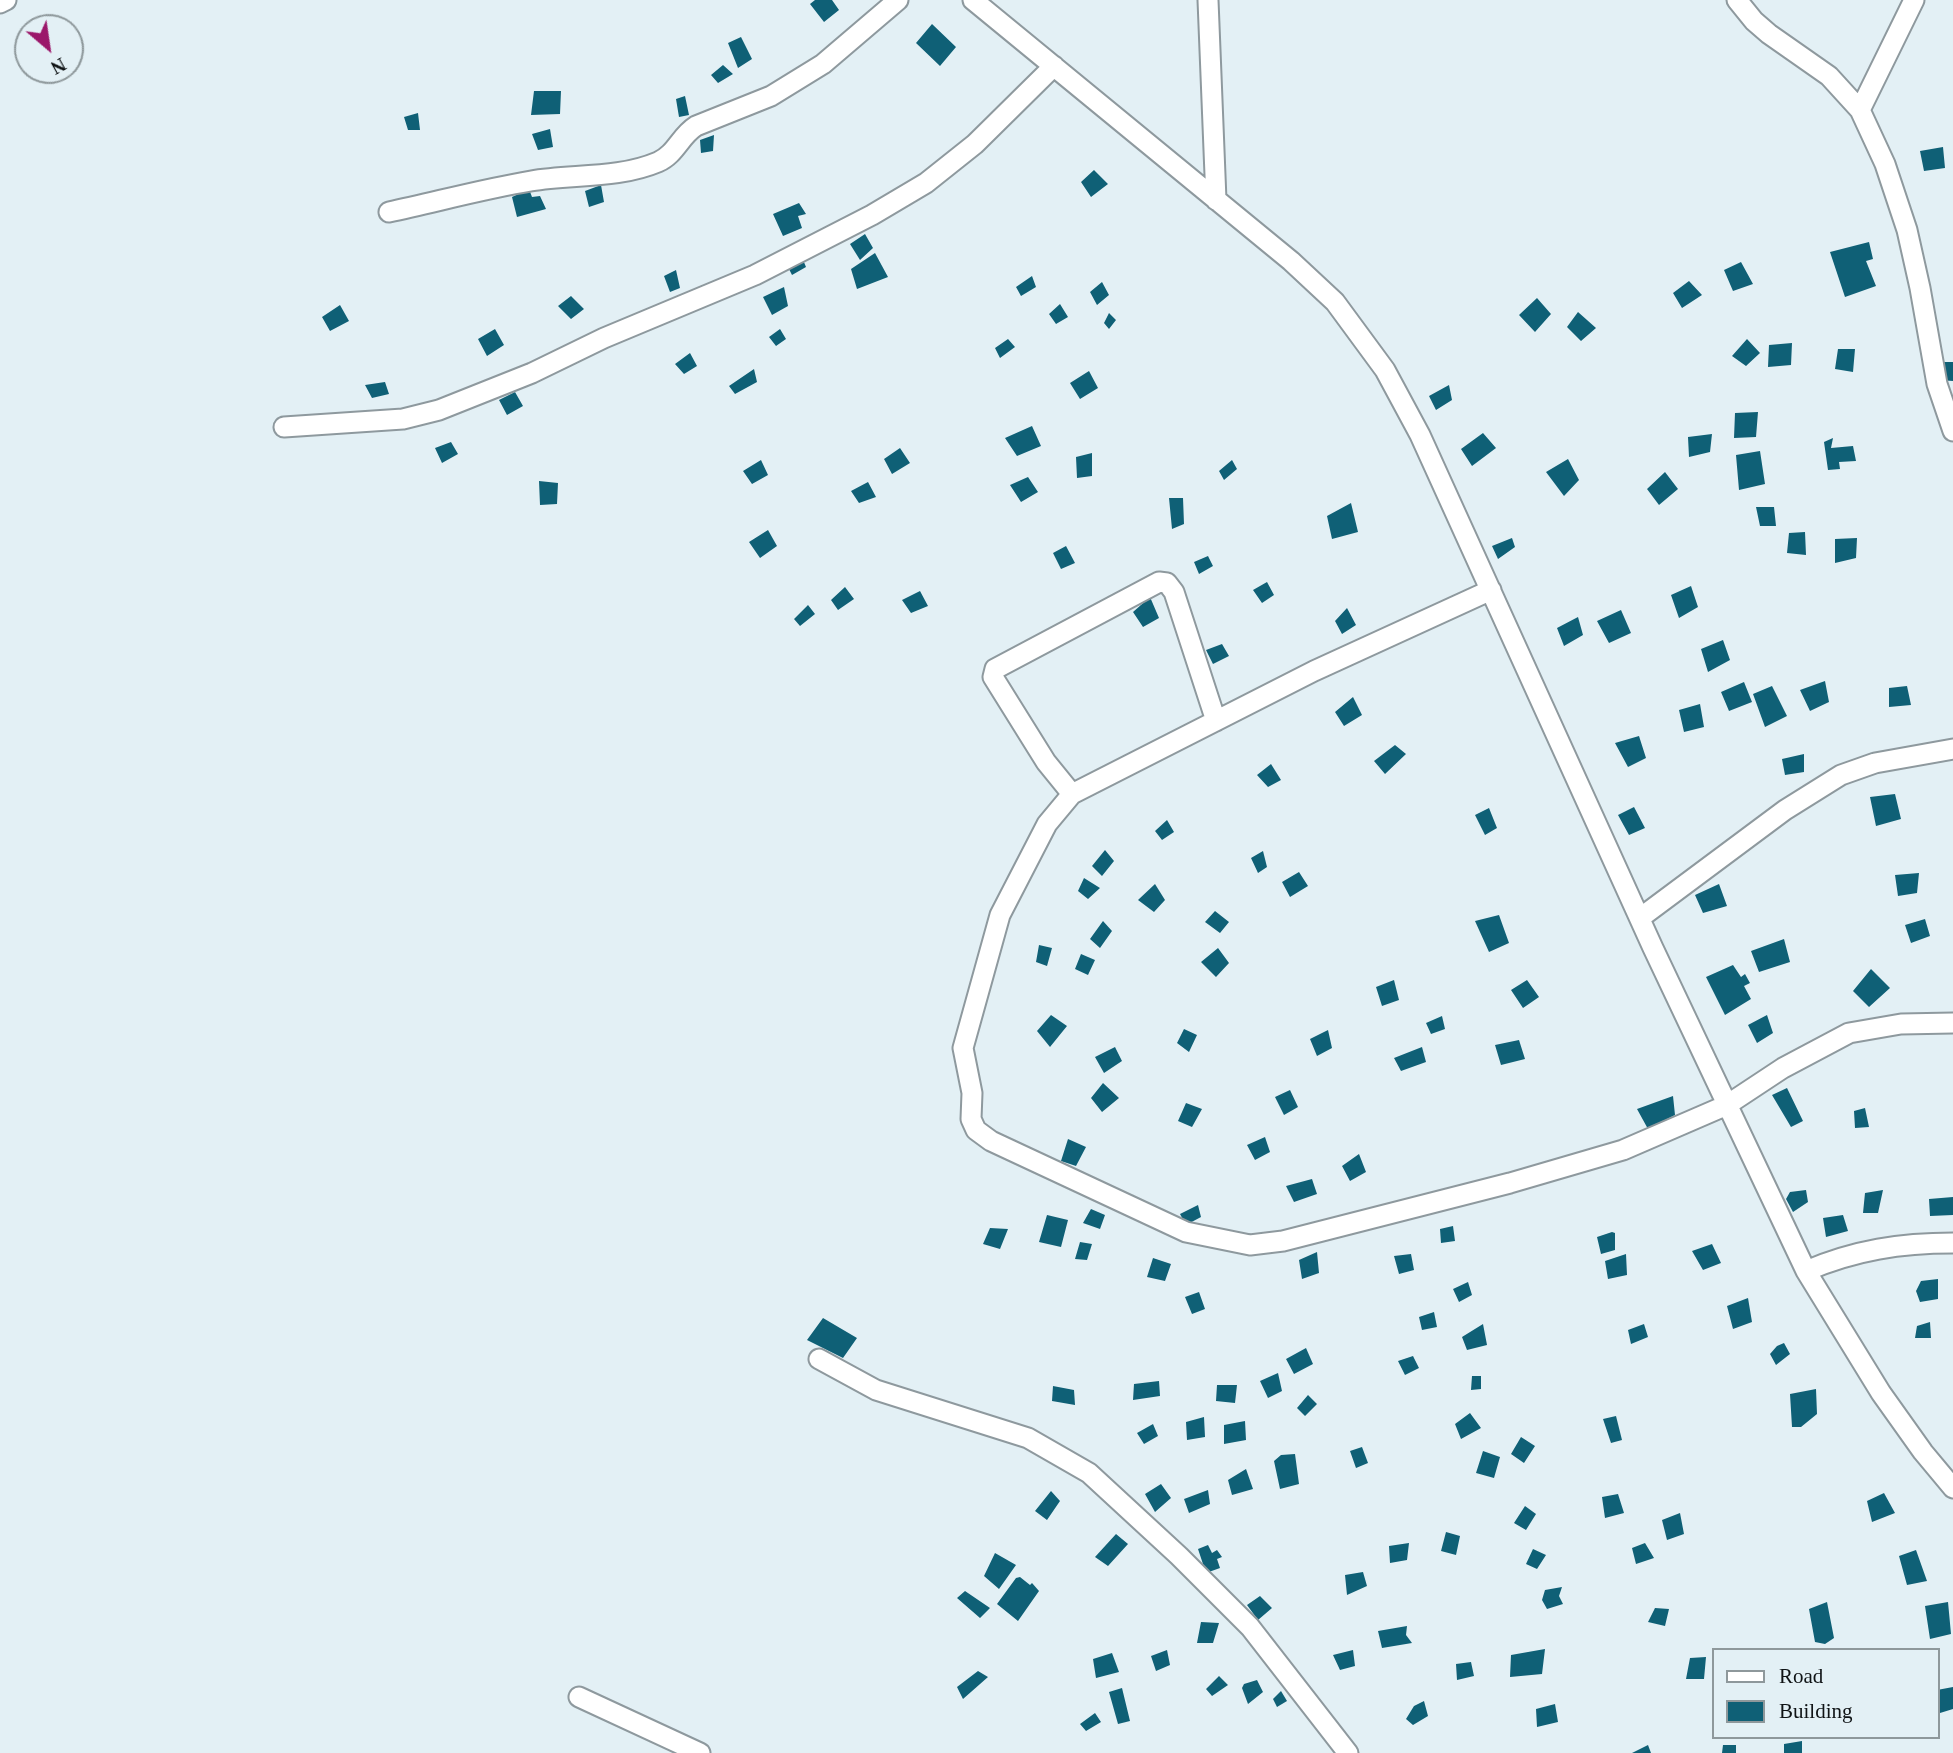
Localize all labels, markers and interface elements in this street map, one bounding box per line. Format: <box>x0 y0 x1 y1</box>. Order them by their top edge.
north arrow <box>14 14 84 84</box>
text: N <box>47 54 70 79</box>
legend <box>1712 1648 1939 1739</box>
text: Road <box>1779 1664 1823 1688</box>
text: Building <box>1779 1699 1853 1723</box>

